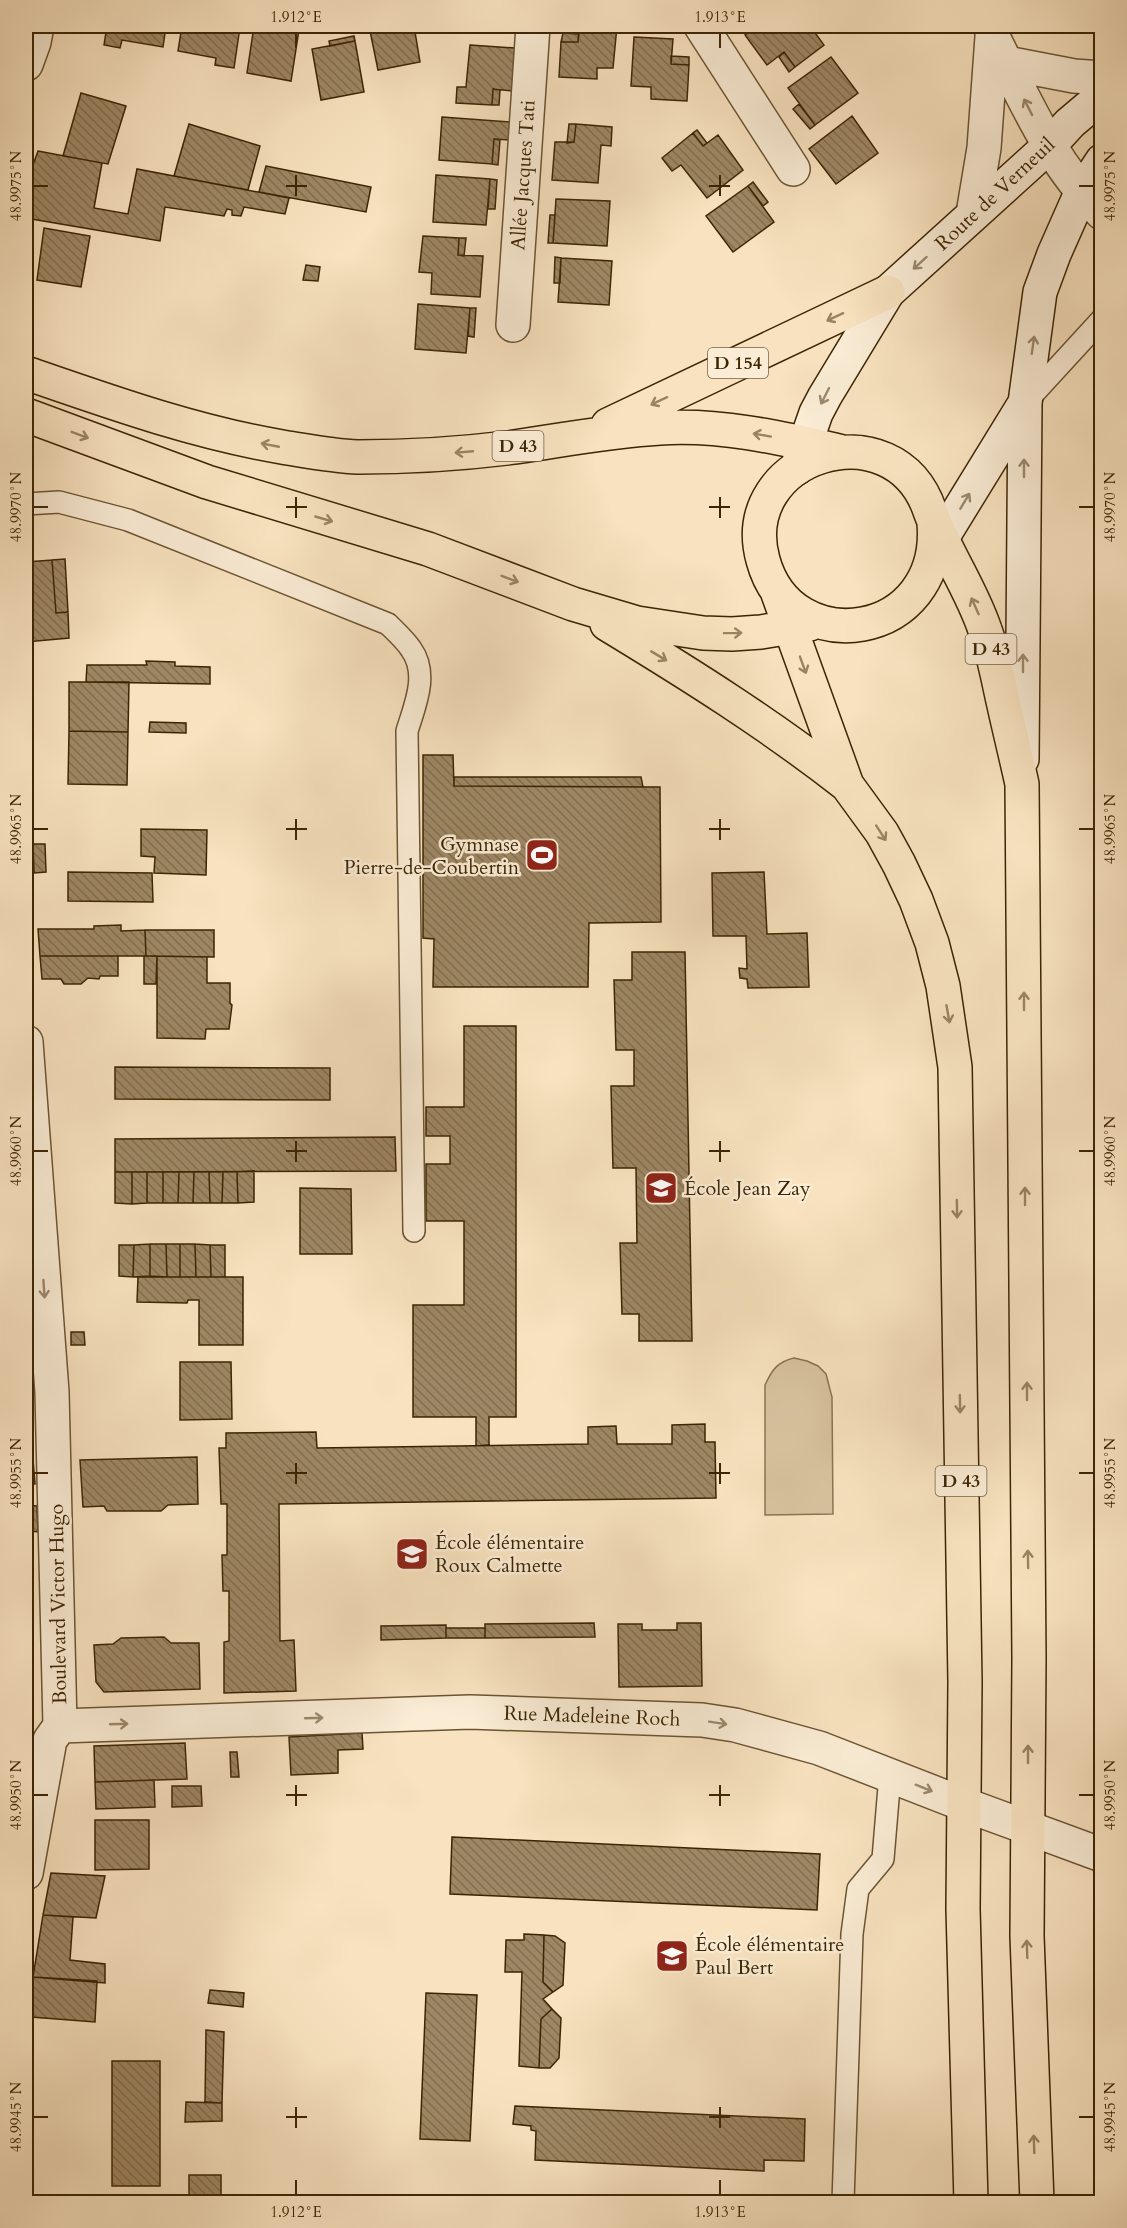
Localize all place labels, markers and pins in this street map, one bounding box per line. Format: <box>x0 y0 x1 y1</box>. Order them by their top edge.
place label: Gymnase Pierre-de-Coubertin <box>344 831 520 881</box>
sports icon: Gymnase Pierre-de-Coubertin <box>524 837 560 873</box>
school or university icon: École Jean Zay <box>643 1170 679 1206</box>
place label: École Jean Zay <box>684 1175 811 1202</box>
place label: École élémentaire Roux Calmette <box>435 1529 584 1579</box>
school or university icon: École élémentaire Roux Calmette <box>394 1536 430 1572</box>
place label: École élémentaire Paul Bert <box>695 1931 844 1981</box>
school or university icon: École élémentaire Paul Bert <box>654 1938 690 1974</box>

